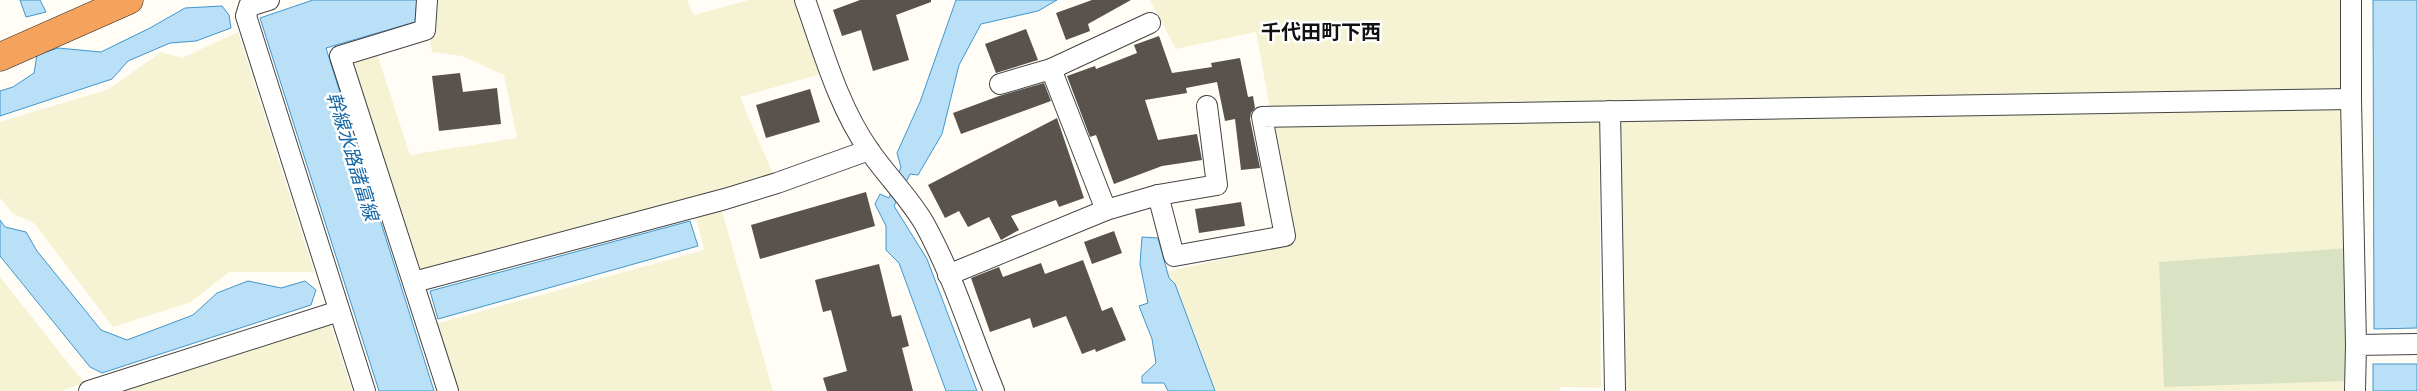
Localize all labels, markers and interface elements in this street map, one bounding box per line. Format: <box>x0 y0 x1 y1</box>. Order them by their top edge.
district label: 千代田町下西 <box>1261 18 1381 45</box>
water label: 幹線水路諸富線 <box>322 89 385 225</box>

